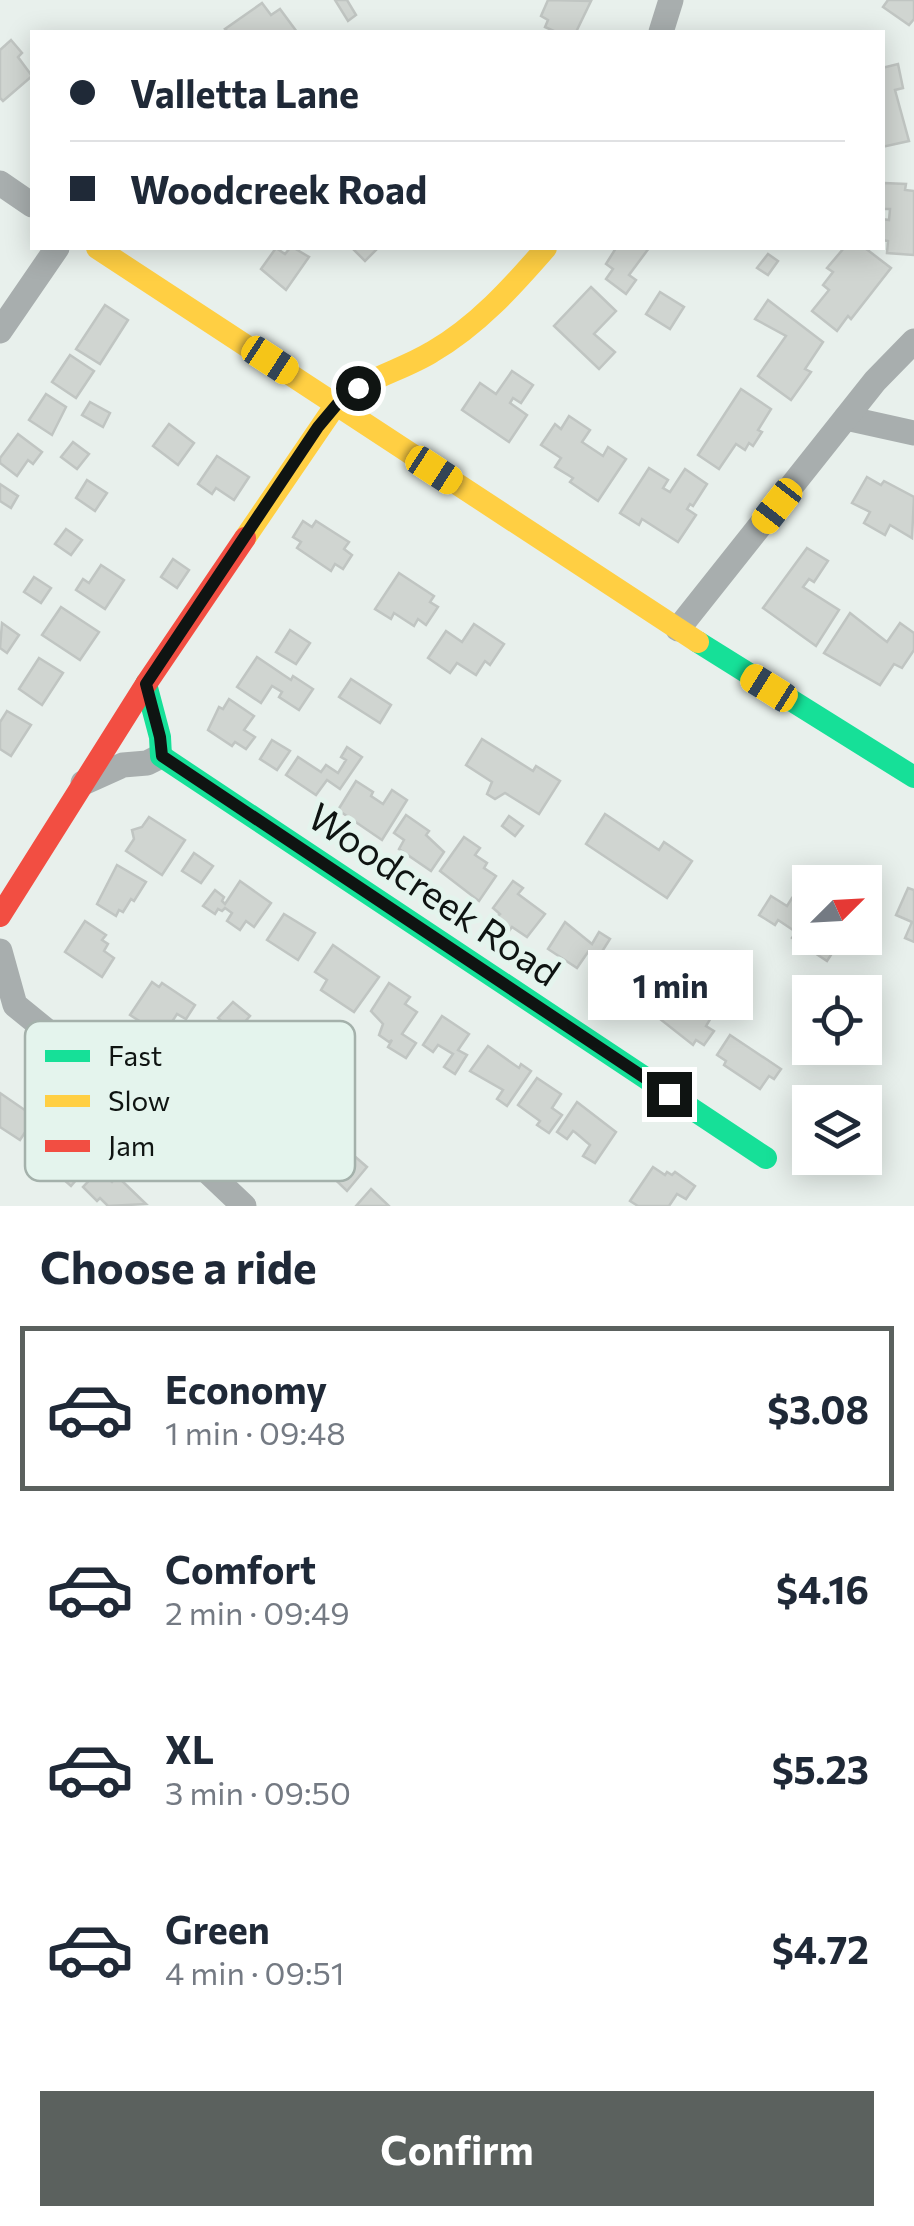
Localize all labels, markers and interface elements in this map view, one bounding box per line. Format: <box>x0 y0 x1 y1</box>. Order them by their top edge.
text: Valletta Lane <box>130 69 359 116</box>
text: Woodcreek Road <box>130 165 427 212</box>
car <box>237 331 303 389</box>
route start <box>336 366 381 411</box>
car <box>401 441 467 499</box>
car <box>747 473 807 539</box>
car <box>736 659 802 717</box>
street label: Woodcreek Road <box>300 791 570 995</box>
north arrow <box>792 865 882 955</box>
map controls <box>792 865 882 1175</box>
callout: 1 min <box>586 949 752 1019</box>
text: 1 min <box>633 965 708 1005</box>
button: locate <box>792 975 882 1065</box>
legend <box>25 1021 355 1181</box>
text: Fast <box>108 1038 162 1072</box>
route end <box>647 1072 692 1117</box>
text: Slow <box>108 1083 170 1117</box>
button: layers <box>792 1085 882 1175</box>
text: Jam <box>108 1128 155 1162</box>
text: Choose a ride <box>40 1238 317 1293</box>
icon: car <box>45 1364 135 1454</box>
text: Economy <box>165 1365 327 1412</box>
text: $3.08 <box>767 1385 869 1432</box>
text: 1 min · 09:48 <box>165 1412 346 1452</box>
icon: car <box>45 1544 135 1634</box>
text: Comfort <box>165 1545 316 1592</box>
text: $4.16 <box>776 1565 869 1612</box>
text: 2 min · 09:49 <box>165 1592 350 1632</box>
icon: car <box>45 1724 135 1814</box>
text: XL <box>165 1725 214 1772</box>
text: $5.23 <box>772 1745 869 1792</box>
text: 3 min · 09:50 <box>165 1772 351 1812</box>
icon: car <box>45 1904 135 1994</box>
text: Green <box>165 1905 270 1952</box>
text: $4.72 <box>772 1925 869 1972</box>
text: 4 min · 09:51 <box>165 1952 345 1992</box>
button: Confirm <box>40 2091 874 2206</box>

